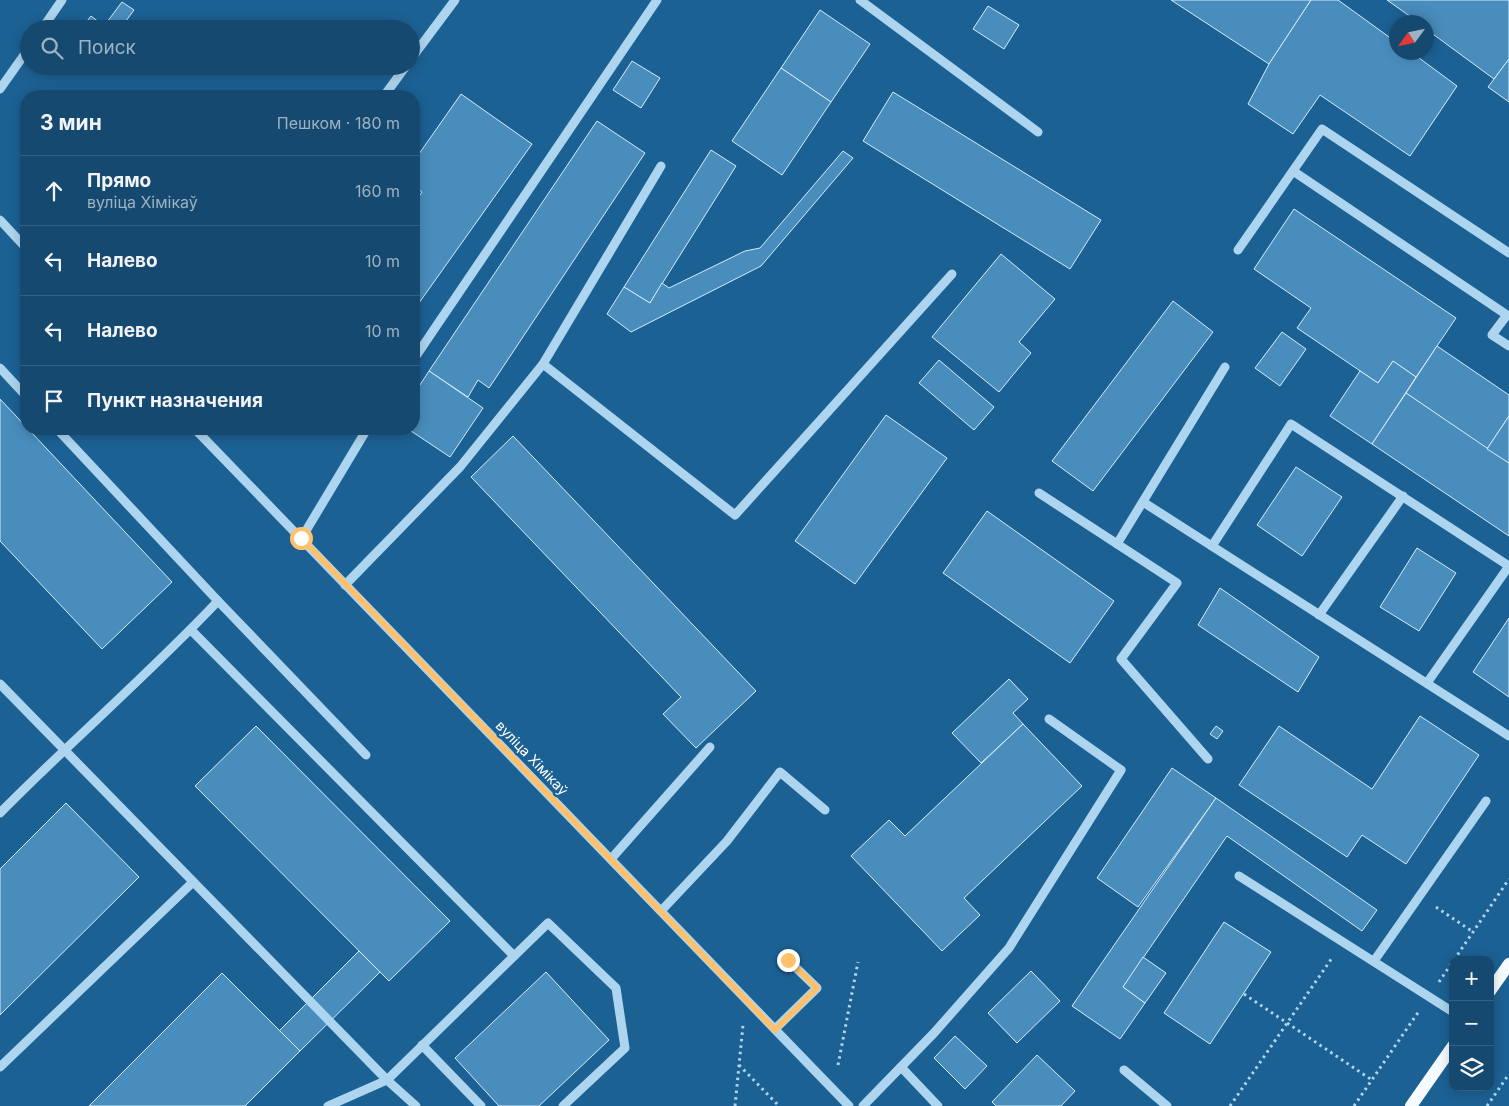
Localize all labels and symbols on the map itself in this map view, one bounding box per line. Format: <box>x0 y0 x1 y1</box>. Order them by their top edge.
north arrow <box>1389 15 1434 60</box>
route start <box>290 527 313 550</box>
street label: вуліца Хімікаў <box>493 717 572 799</box>
route end <box>777 949 800 972</box>

